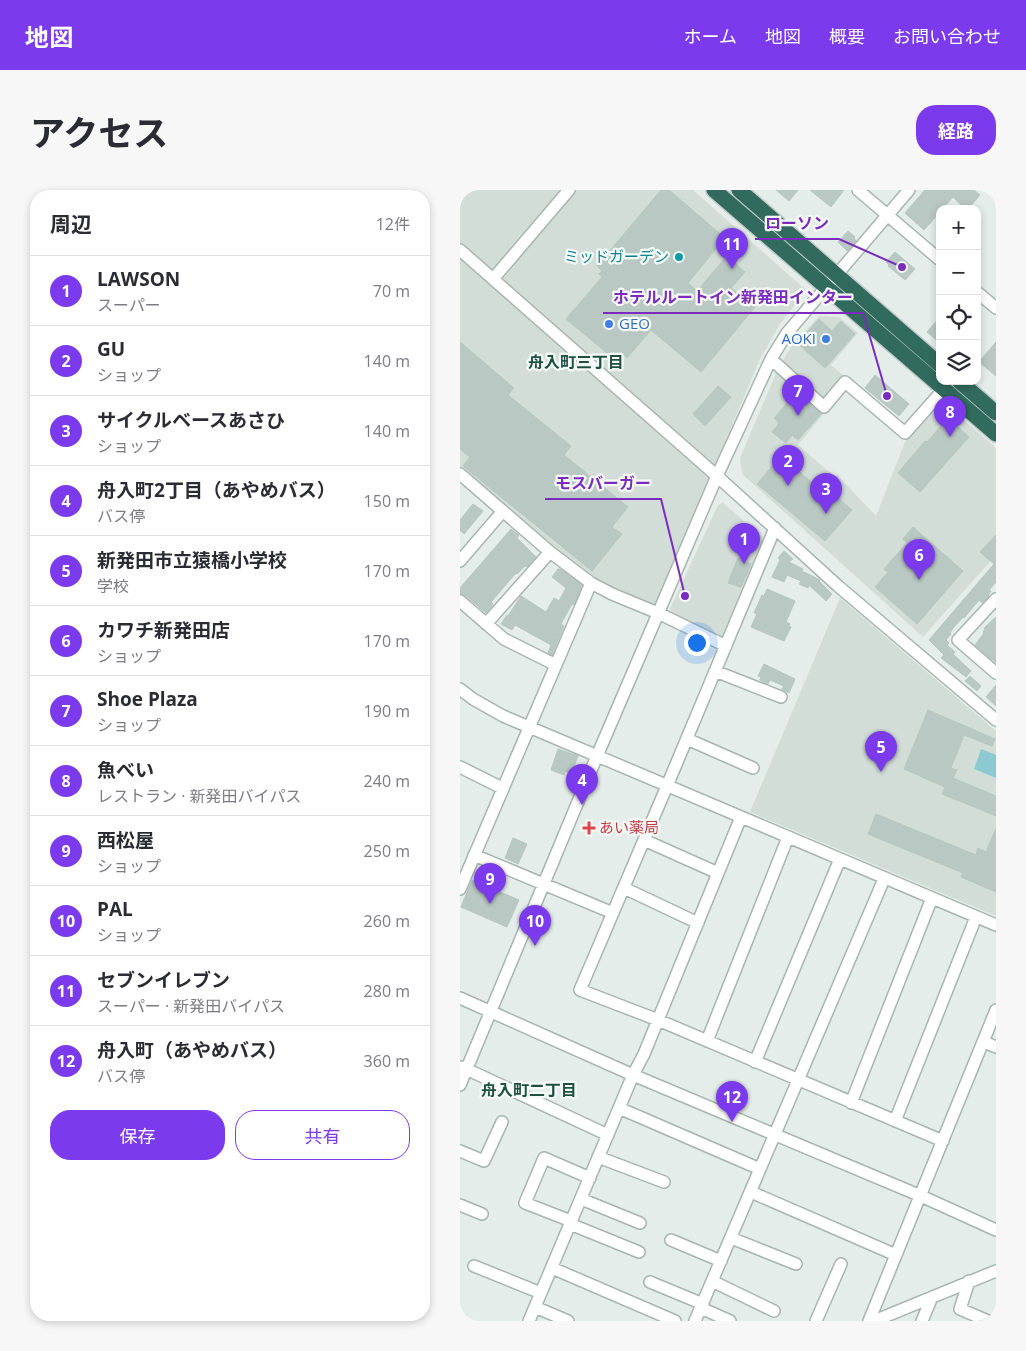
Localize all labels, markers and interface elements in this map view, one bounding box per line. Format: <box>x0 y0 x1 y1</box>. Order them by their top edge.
text: 地図 <box>25 20 73 53</box>
text: ホーム <box>684 24 737 48</box>
text: 地図 <box>765 24 801 48</box>
text: 概要 <box>829 24 865 48</box>
text: お問い合わせ <box>893 24 1001 48</box>
button: 経路 <box>916 105 996 155</box>
text: アクセス <box>30 109 168 156</box>
map controls <box>936 205 981 385</box>
button: + <box>936 205 981 250</box>
callout: ローソン <box>755 208 839 239</box>
text: 周辺 <box>50 210 92 238</box>
text: ローソン <box>765 212 829 234</box>
text: 12件 <box>376 213 410 235</box>
pin: 11 <box>716 228 748 269</box>
place label: ミッドガーデン <box>564 246 669 266</box>
button: − <box>936 250 981 295</box>
marker: ミッドガーデン <box>673 251 685 263</box>
text: LAWSON <box>97 266 180 292</box>
text: 1 <box>61 280 71 302</box>
text: 70 m <box>373 280 410 302</box>
callout: ホテルルートイン新発田インター <box>603 282 863 313</box>
text: ホテルルートイン新発田インター <box>613 286 853 308</box>
text: スーパー <box>97 294 161 316</box>
button: locate <box>936 295 981 340</box>
place label: GEO <box>619 313 650 333</box>
marker: GEO <box>603 318 615 330</box>
place label: AOKI <box>781 328 816 348</box>
marker: AOKI <box>820 333 832 345</box>
text: GU <box>97 336 125 362</box>
button: layers <box>936 340 981 385</box>
text: 2 <box>61 350 71 372</box>
text: 140 m <box>364 350 410 372</box>
district label: 舟入町三丁目 <box>528 351 624 373</box>
text: ショップ <box>97 364 161 386</box>
pin: 7 <box>782 375 814 416</box>
pin: 8 <box>934 396 966 437</box>
text: サイクルベースあさひ <box>97 407 285 433</box>
text: 3 <box>61 420 71 442</box>
text: 140 m <box>364 420 410 442</box>
text: ショップ <box>97 435 161 457</box>
pin: 2 <box>772 445 804 486</box>
callout: モスバーガー <box>545 468 661 499</box>
text: モスバーガー <box>555 472 651 494</box>
pin: 3 <box>810 473 842 514</box>
text: 舟入町2丁目（あやめバス） <box>97 477 336 503</box>
text: 4 <box>61 490 71 512</box>
text: 150 m <box>364 490 410 512</box>
text: バス停 <box>97 505 145 527</box>
pin: 1 <box>728 523 760 564</box>
pin: 6 <box>903 539 935 580</box>
text: 新発田市立猿橋小学校 <box>97 547 287 573</box>
text: 5 <box>61 560 71 582</box>
text: 170 m <box>364 560 410 582</box>
text: 学校 <box>97 575 129 597</box>
text: カワチ新発田店 <box>97 617 230 643</box>
text: 6 <box>61 630 71 652</box>
text: 170 m <box>364 630 410 652</box>
your location <box>684 630 710 656</box>
text: ショップ <box>97 645 161 667</box>
text: Shoe Plaza <box>97 686 198 712</box>
text: 7 <box>61 700 71 722</box>
text: 190 m <box>364 700 410 722</box>
text: ショップ <box>97 714 161 736</box>
pin: 5 <box>865 731 897 772</box>
text: 魚べい <box>97 757 154 783</box>
pin: 4 <box>566 764 598 805</box>
text: 8 <box>61 770 71 792</box>
text: 240 m <box>364 770 410 792</box>
text: レストラン · 新発田バイパス <box>97 785 301 807</box>
place label: あい薬局 <box>599 817 659 837</box>
marker: あい薬局 <box>583 822 595 834</box>
text: 西松屋 <box>97 827 154 853</box>
text: 9 <box>61 840 71 862</box>
text: 250 m <box>364 840 410 862</box>
text: ショップ <box>97 855 161 877</box>
pin: 9 <box>474 863 506 904</box>
text: PAL <box>97 896 133 922</box>
pin: 10 <box>519 905 551 946</box>
text: 10 <box>57 910 75 932</box>
text: 260 m <box>364 910 410 932</box>
text: ショップ <box>97 924 161 946</box>
text: セブンイレブン <box>97 967 230 993</box>
text: 11 <box>57 980 75 1002</box>
text: 280 m <box>364 980 410 1002</box>
text: スーパー · 新発田バイパス <box>97 995 285 1017</box>
text: 舟入町（あやめバス） <box>97 1037 287 1063</box>
text: 12 <box>57 1050 75 1072</box>
text: 360 m <box>364 1050 410 1072</box>
text: バス停 <box>97 1065 145 1087</box>
district label: 舟入町二丁目 <box>481 1079 577 1101</box>
pin: 12 <box>716 1081 748 1122</box>
button: 保存 <box>50 1110 225 1160</box>
button: 共有 <box>235 1110 410 1160</box>

